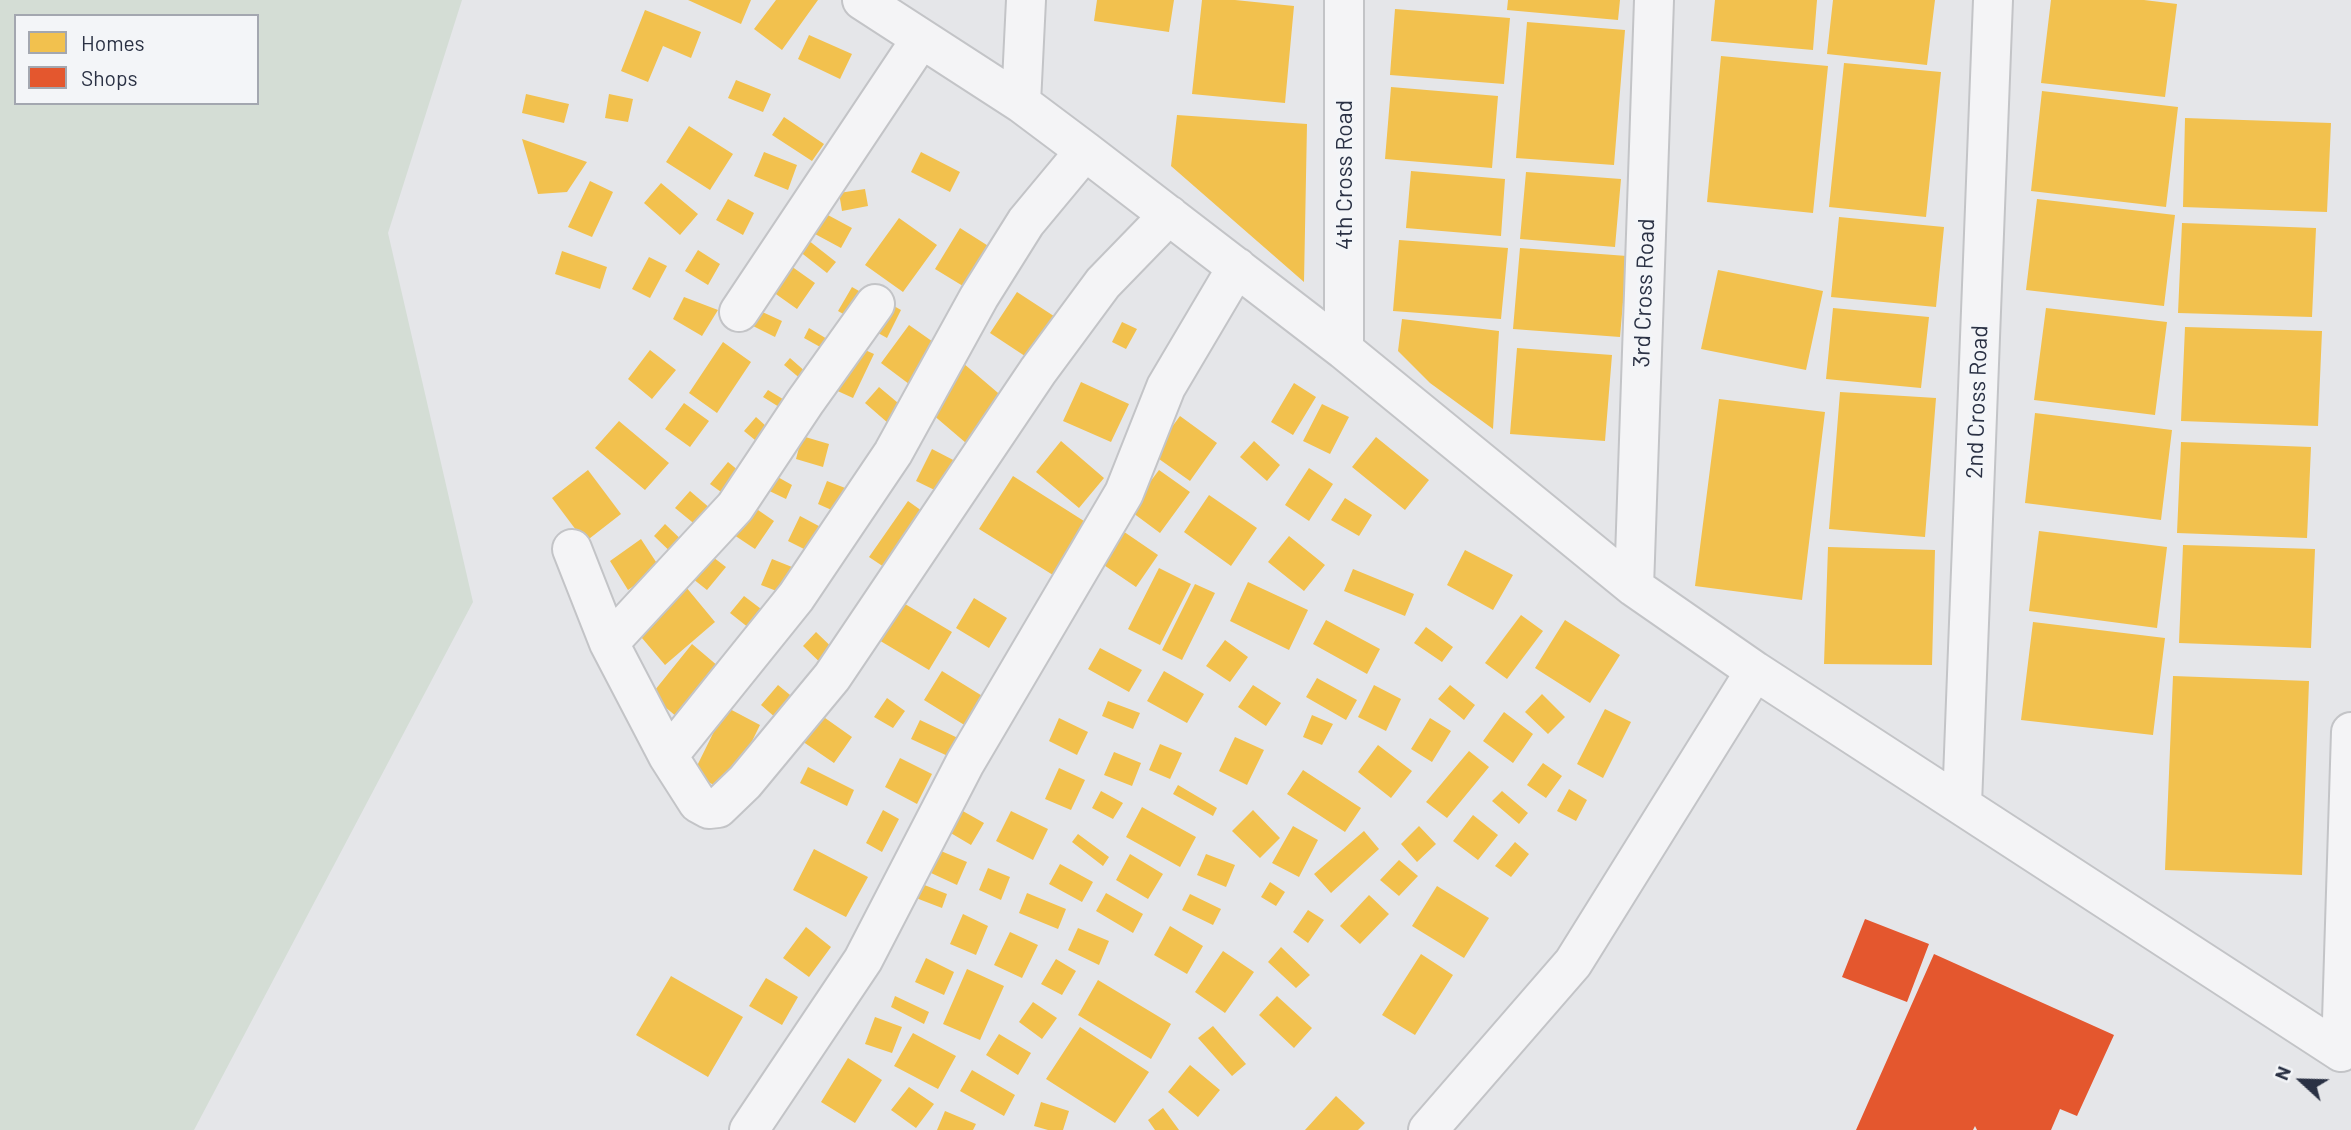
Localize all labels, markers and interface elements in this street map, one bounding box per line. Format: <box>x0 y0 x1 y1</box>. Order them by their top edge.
legend <box>14 14 259 105</box>
text: Homes <box>81 30 145 55</box>
text: Shops <box>81 65 138 90</box>
street label: 4th Cross Road <box>1330 100 1358 250</box>
street label: 3rd Cross Road <box>1628 218 1660 368</box>
street label: 2nd Cross Road <box>1961 325 1993 479</box>
north arrow <box>2267 1046 2337 1116</box>
text: N <box>2269 1063 2295 1083</box>

